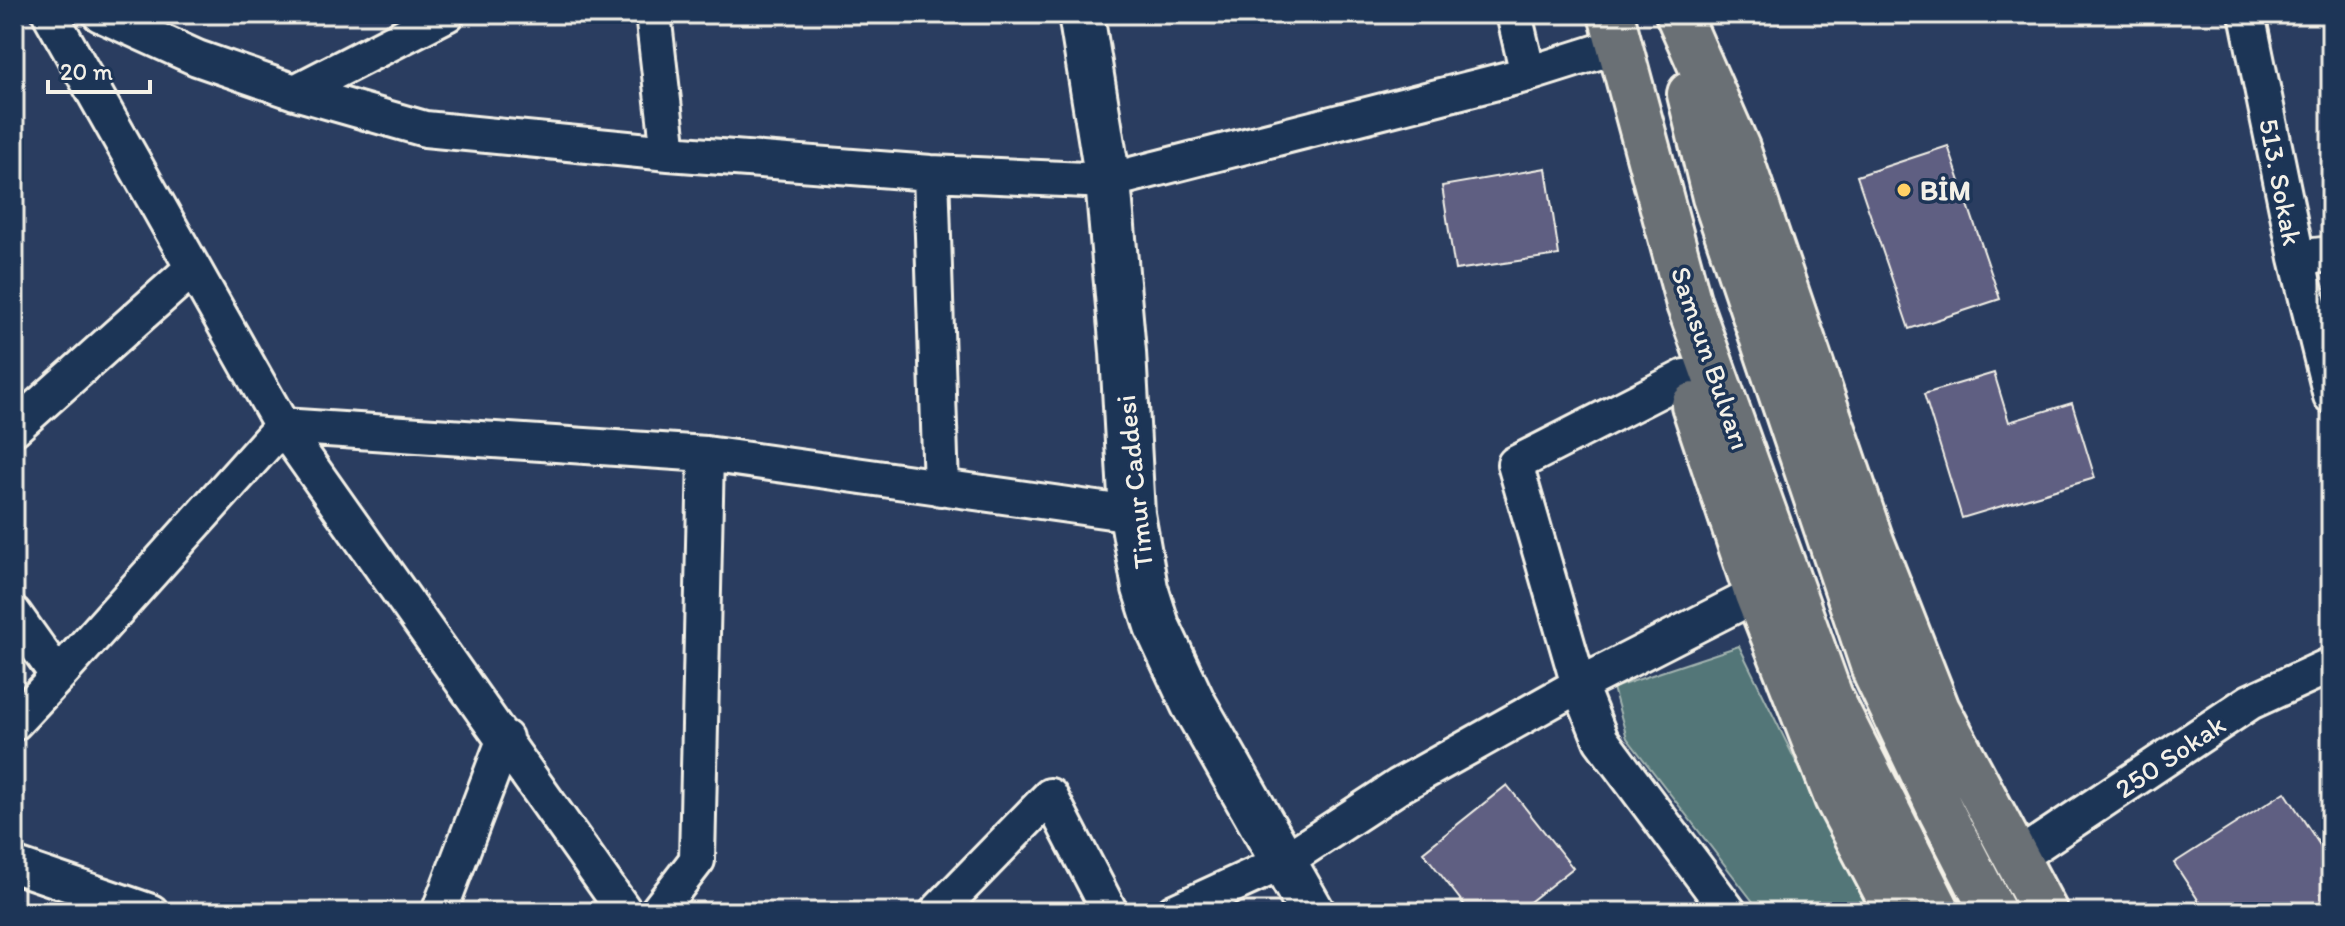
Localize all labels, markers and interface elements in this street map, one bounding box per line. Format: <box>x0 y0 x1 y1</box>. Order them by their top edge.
scale bar <box>48 44 150 94</box>
text: 20 m <box>60 57 113 86</box>
street label: 513. Sokak <box>2252 116 2310 248</box>
place label: BİM <box>1920 173 1971 207</box>
marker: BİM <box>1895 181 1913 199</box>
street label: Samsun Bulvarı <box>1664 262 1758 454</box>
street label: Timur Caddesi <box>1108 393 1160 571</box>
street label: 250 Sokak <box>2108 707 2232 805</box>

